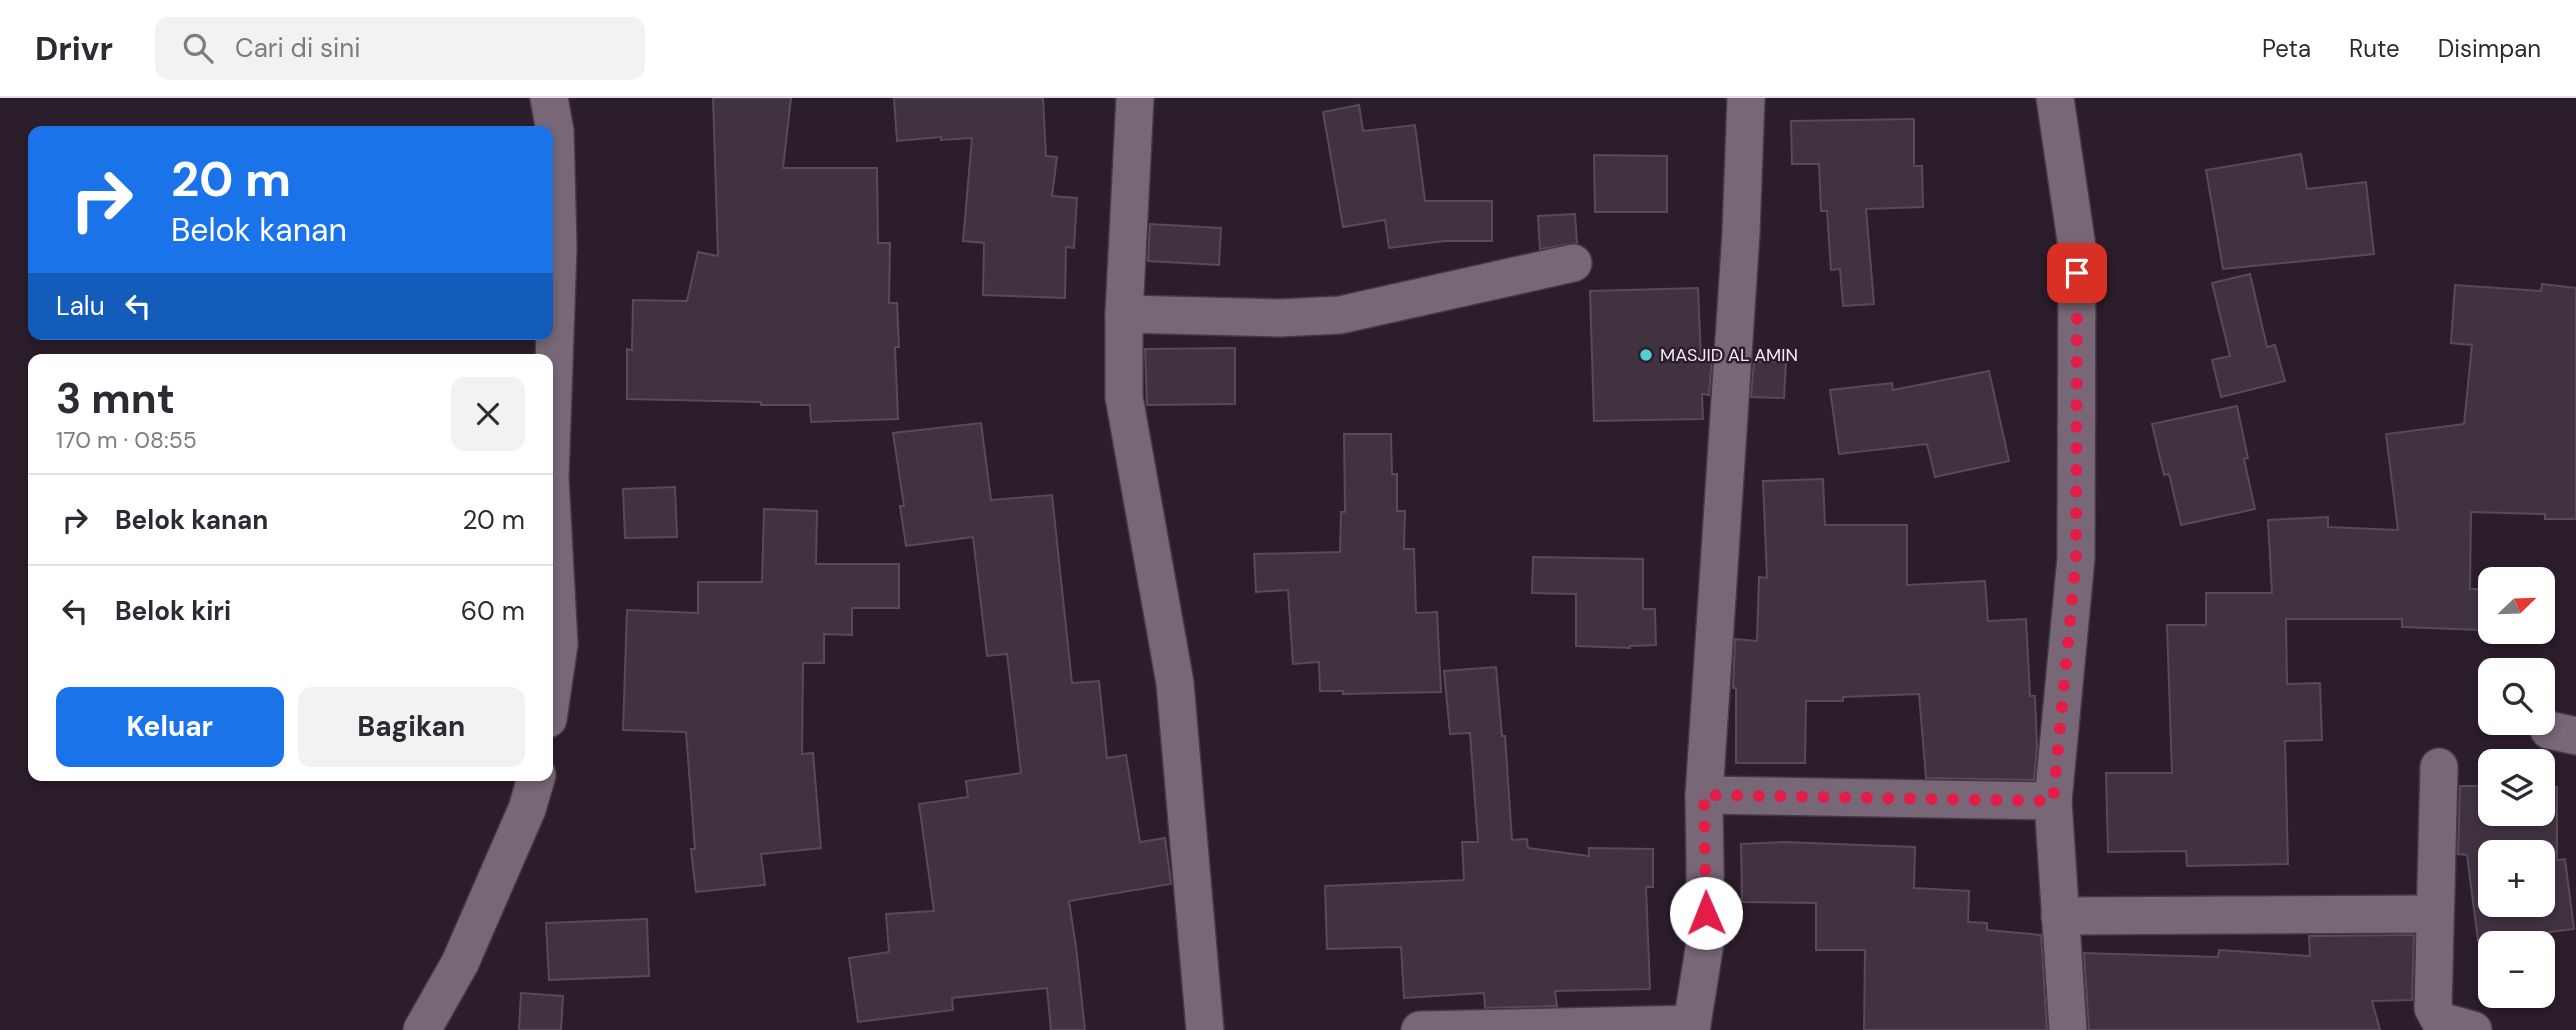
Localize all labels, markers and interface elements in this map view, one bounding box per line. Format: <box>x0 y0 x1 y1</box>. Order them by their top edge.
search box <box>155 17 645 80</box>
text: Drivr <box>35 27 113 70</box>
icon: search <box>179 29 217 67</box>
text: Cari di sini <box>235 31 361 65</box>
text: Peta <box>2262 33 2311 64</box>
text: Rute <box>2349 33 2400 64</box>
text: Disimpan <box>2438 33 2541 64</box>
text: 20 m <box>171 147 291 211</box>
icon: right <box>56 154 147 245</box>
text: Belok kanan <box>171 209 347 251</box>
pin <box>2047 243 2107 303</box>
icon: arrive <box>2058 254 2096 292</box>
icon: left <box>119 287 157 325</box>
text: Lalu <box>56 289 105 323</box>
place label: MASJID AL AMIN <box>1660 343 1798 367</box>
marker: MASJID AL AMIN <box>1638 347 1654 363</box>
text: 3 mnt <box>56 371 175 426</box>
button: close <box>451 377 525 451</box>
text: 170 m · 08:55 <box>56 425 197 455</box>
icon: right <box>56 501 94 539</box>
text: Belok kanan <box>115 503 268 537</box>
text: 20 m <box>462 503 525 537</box>
north arrow <box>2478 567 2555 644</box>
map controls <box>2478 567 2555 1008</box>
icon: left <box>56 592 94 630</box>
text: Belok kiri <box>115 594 231 628</box>
text: 60 m <box>461 594 525 628</box>
button: search <box>2478 658 2555 735</box>
button: Keluar <box>56 687 284 767</box>
button: Bagikan <box>298 687 525 767</box>
button: layers <box>2478 749 2555 826</box>
button: + <box>2478 840 2555 917</box>
position arrow <box>1669 876 1743 950</box>
button: − <box>2478 931 2555 1008</box>

